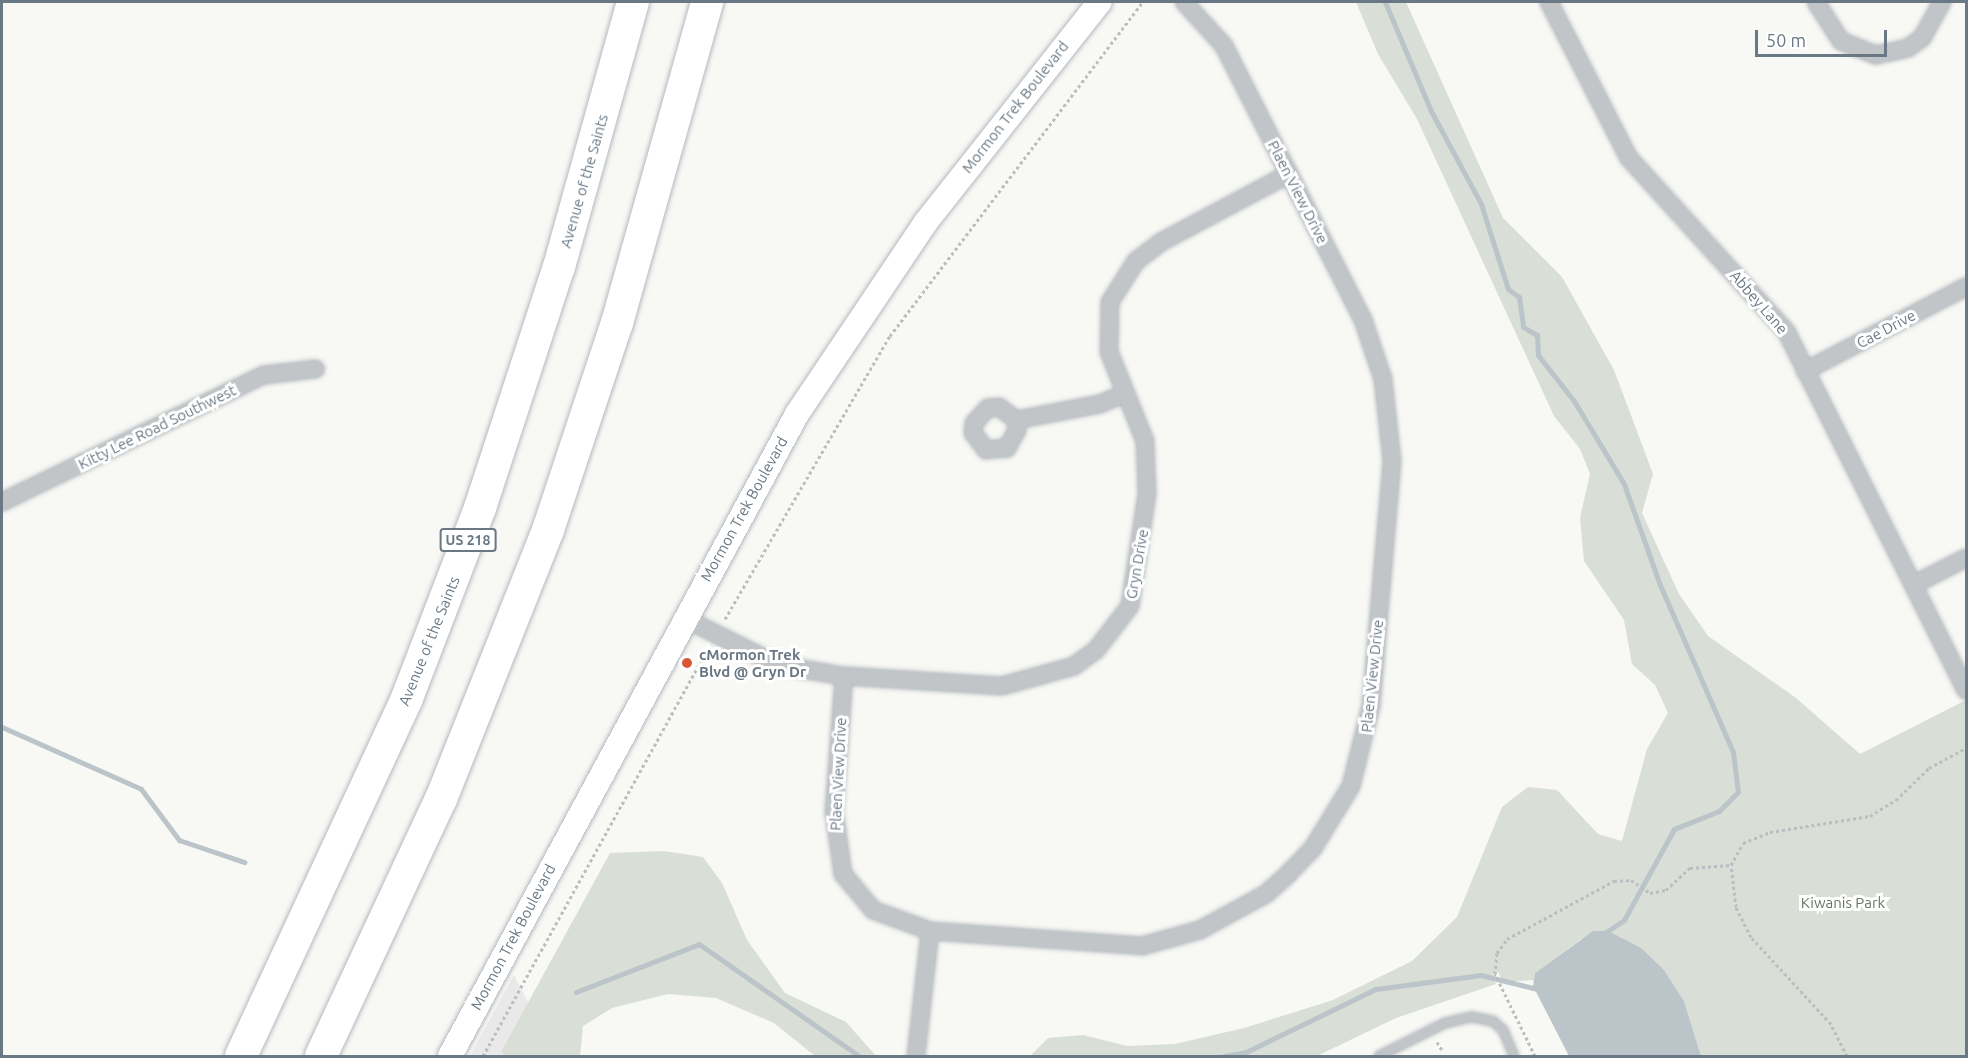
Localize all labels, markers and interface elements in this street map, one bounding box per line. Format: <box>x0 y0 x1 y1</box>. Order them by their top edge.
scale bar <box>1758 18 1890 56</box>
text: 50 m <box>1766 30 1806 50</box>
street label: Mormon Trek Boulevard <box>958 37 1072 177</box>
street label: Avenue of the Saints <box>556 112 612 250</box>
street label: Plaen View Drive <box>1264 137 1332 247</box>
street label: Abbey Lane <box>1726 266 1792 338</box>
street label: Cae Drive <box>1853 306 1919 352</box>
street label: Kitty Lee Road Southwest <box>75 381 239 473</box>
street label: Mormon Trek Boulevard <box>697 434 791 584</box>
street label: Gryn Drive <box>1122 528 1152 600</box>
road number: US 218 <box>440 529 496 551</box>
street label: Avenue of the Saints <box>395 574 463 708</box>
street label: Plaen View Drive <box>1357 619 1387 733</box>
place label: cMormon Trek Blvd @ Gryn Dr <box>699 645 806 680</box>
marker: cMormon Trek Blvd @ Gryn Dr <box>680 656 694 670</box>
street label: Plaen View Drive <box>826 717 850 831</box>
street label: Mormon Trek Boulevard <box>467 861 559 1013</box>
park label: Kiwanis Park <box>1801 894 1885 912</box>

